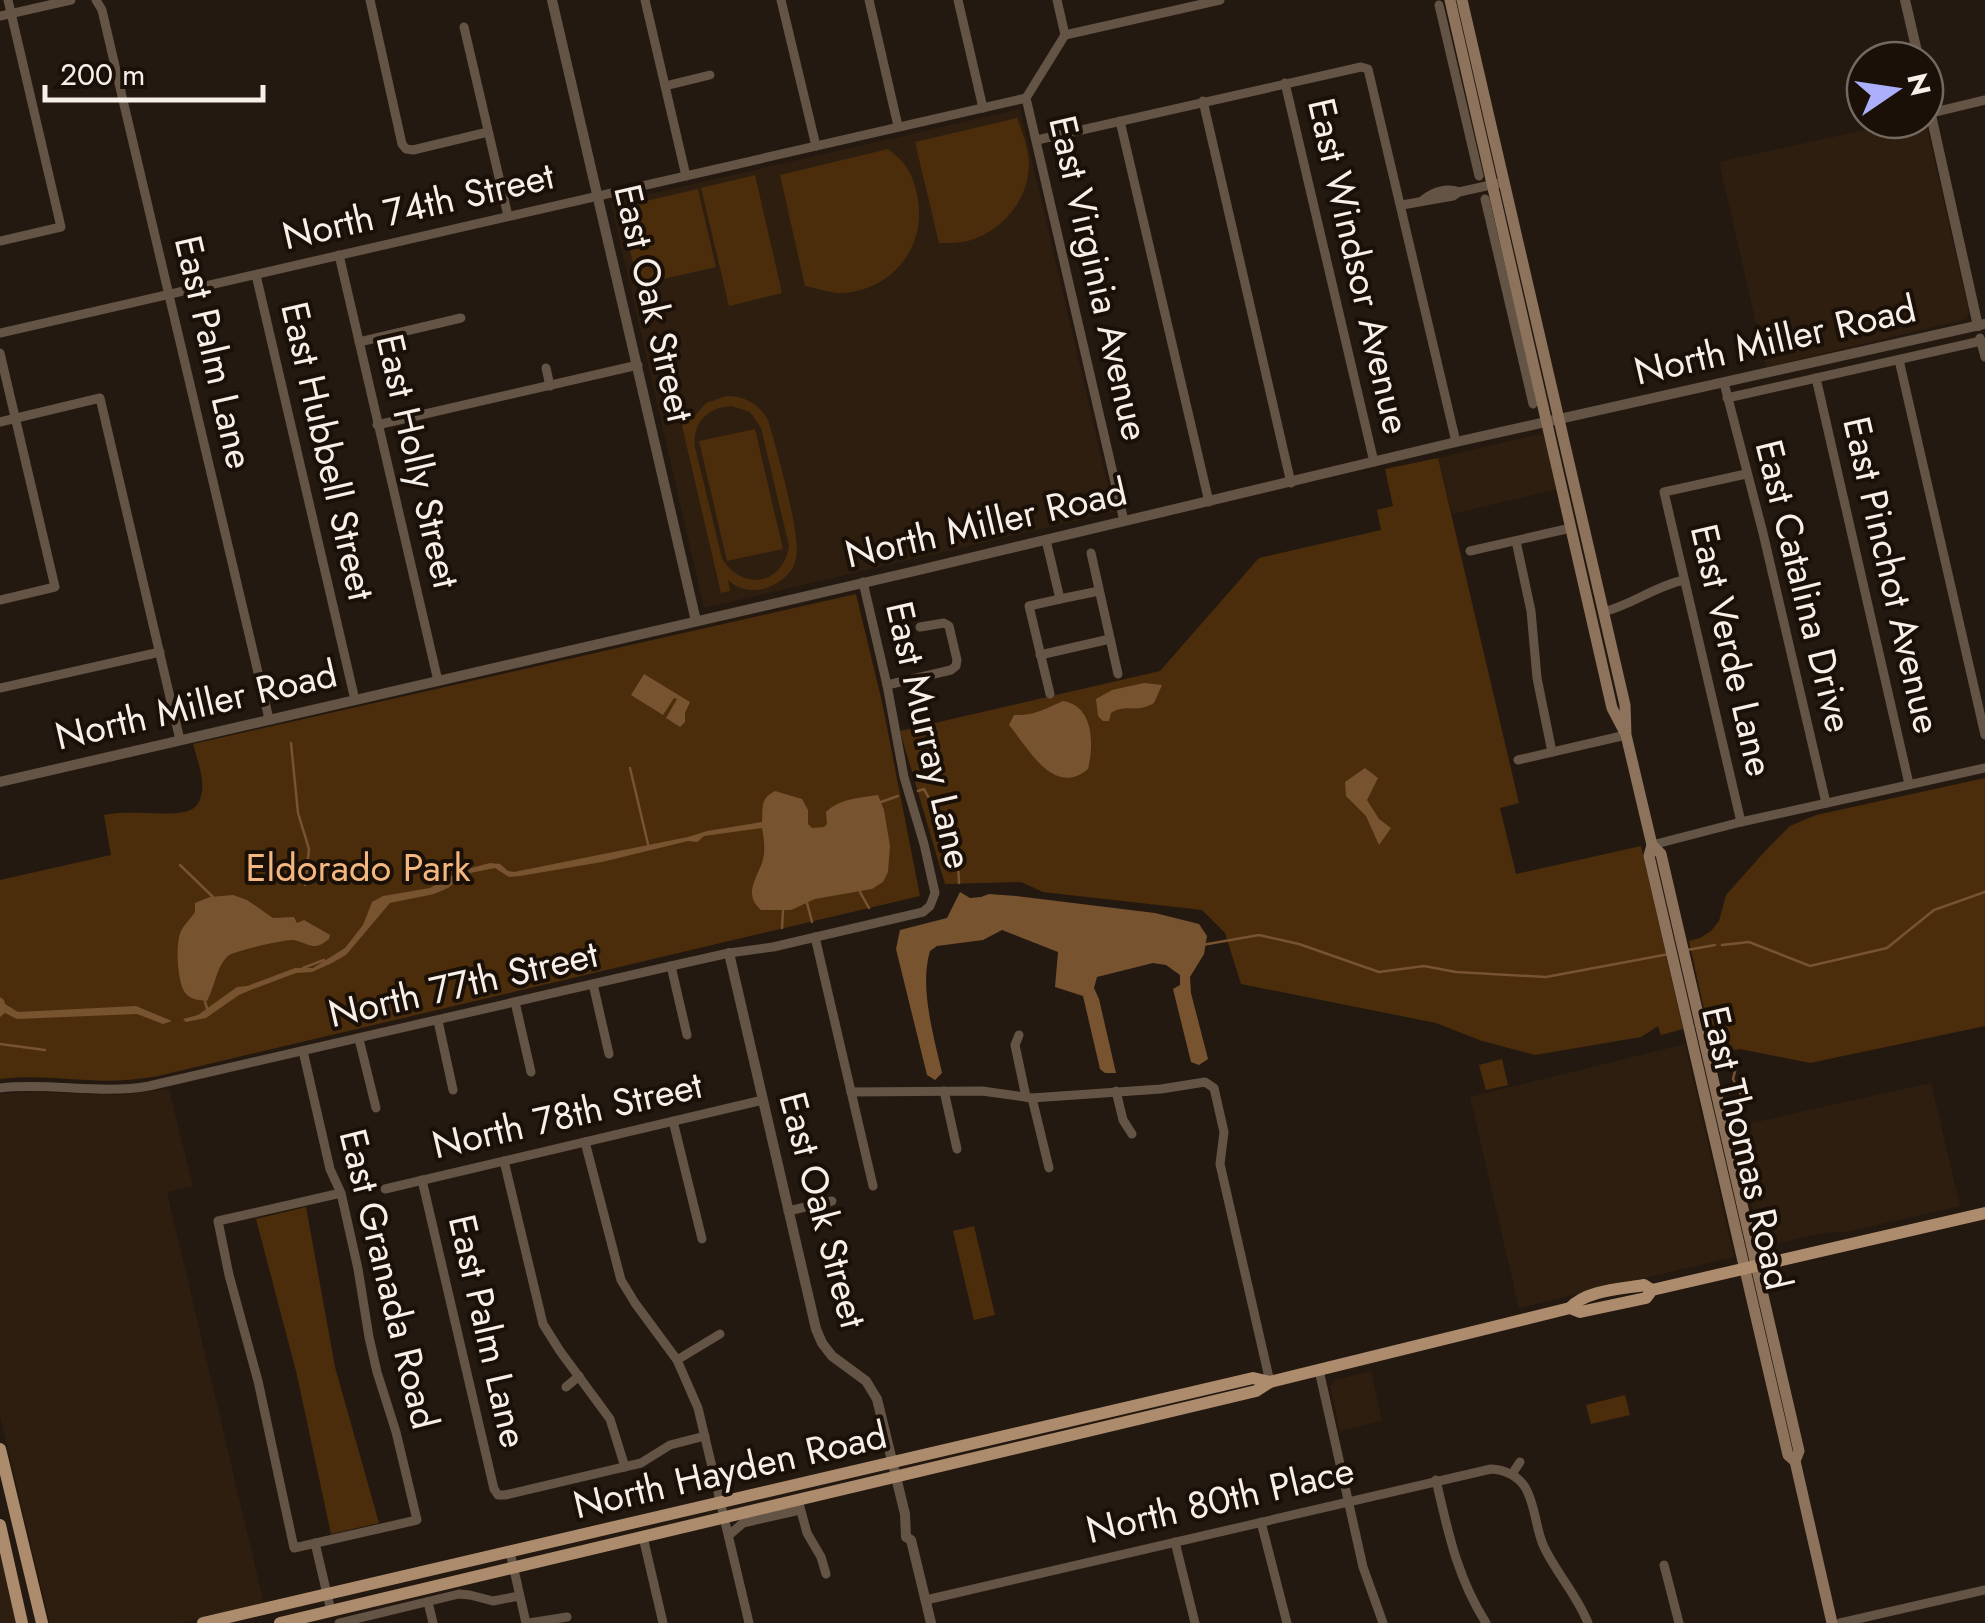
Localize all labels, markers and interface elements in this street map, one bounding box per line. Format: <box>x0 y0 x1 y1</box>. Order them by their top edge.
scale bar <box>45 40 262 102</box>
north arrow <box>1845 40 1945 140</box>
text: 200 m <box>60 53 145 96</box>
text: N <box>1896 69 1941 100</box>
street label: East Windsor Avenue <box>1294 93 1425 439</box>
street label: East Virginia Avenue <box>1035 110 1164 446</box>
street label: North 74th Street <box>277 148 559 263</box>
street label: East Oak Street <box>600 179 709 427</box>
street label: East Palm Lane <box>161 230 268 474</box>
street label: North Miller Road <box>1628 280 1921 399</box>
street label: East Hubbell Street <box>267 296 390 605</box>
street label: East Holly Street <box>363 328 474 593</box>
street label: East Pinchot Avenue <box>1829 411 1956 739</box>
street label: East Catalina Drive <box>1742 434 1867 738</box>
street label: North Miller Road <box>839 463 1132 582</box>
street label: East Verde Lane <box>1677 518 1788 781</box>
street label: East Murray Lane <box>872 596 987 874</box>
street label: North Miller Road <box>49 645 342 764</box>
park label: Eldorado Park <box>246 840 471 895</box>
street label: North 77th Street <box>323 926 603 1041</box>
street label: East Thomas Road <box>1688 1000 1807 1295</box>
street label: North 78th Street <box>426 1057 707 1172</box>
street label: East Oak Street <box>766 1086 881 1334</box>
street label: East Granada Road <box>326 1123 453 1435</box>
street label: East Palm Lane <box>435 1209 542 1453</box>
street label: North Hayden Road <box>568 1407 892 1532</box>
street label: North 80th Place <box>1081 1442 1359 1557</box>

